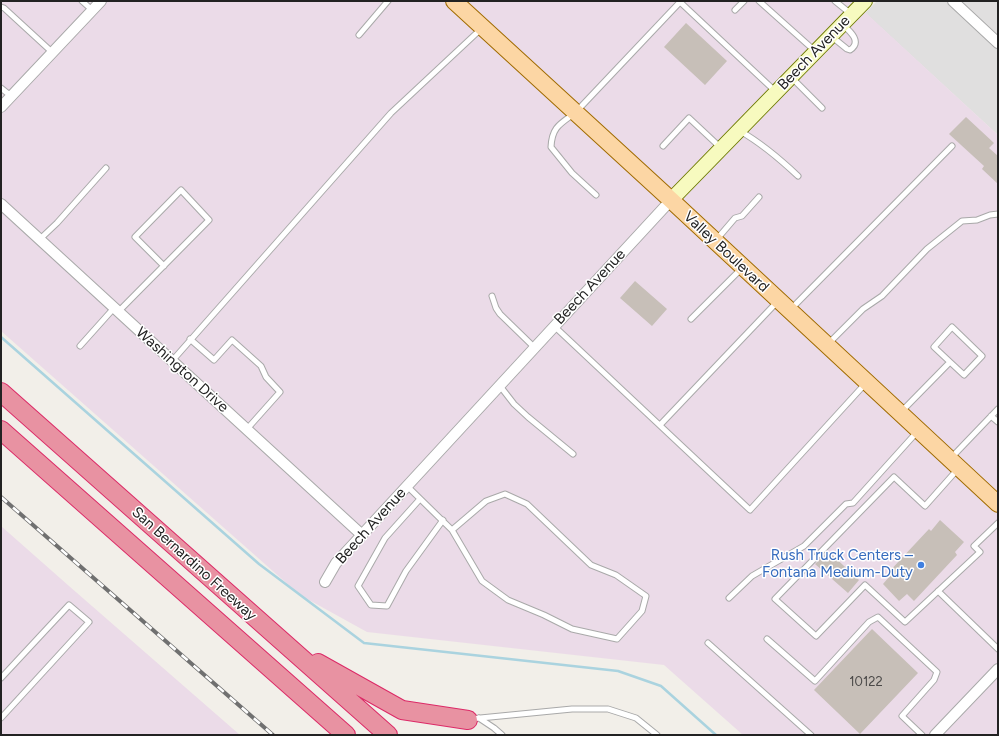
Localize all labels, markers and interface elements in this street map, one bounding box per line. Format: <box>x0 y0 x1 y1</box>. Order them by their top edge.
street label: Beech Avenue <box>774 12 854 94</box>
street label: Valley Boulevard <box>680 208 772 296</box>
street label: Beech Avenue <box>551 246 629 328</box>
street label: Washington Drive <box>132 324 232 416</box>
street label: Beech Avenue <box>332 484 410 568</box>
street label: San Bernardino Freeway <box>128 503 260 625</box>
place label: Rush Truck Centers – Fontana Medium-Duty <box>762 547 913 582</box>
marker: Rush Truck Centers – Fontana Medium-Duty <box>916 560 926 570</box>
house number: 10122 <box>849 674 883 690</box>

